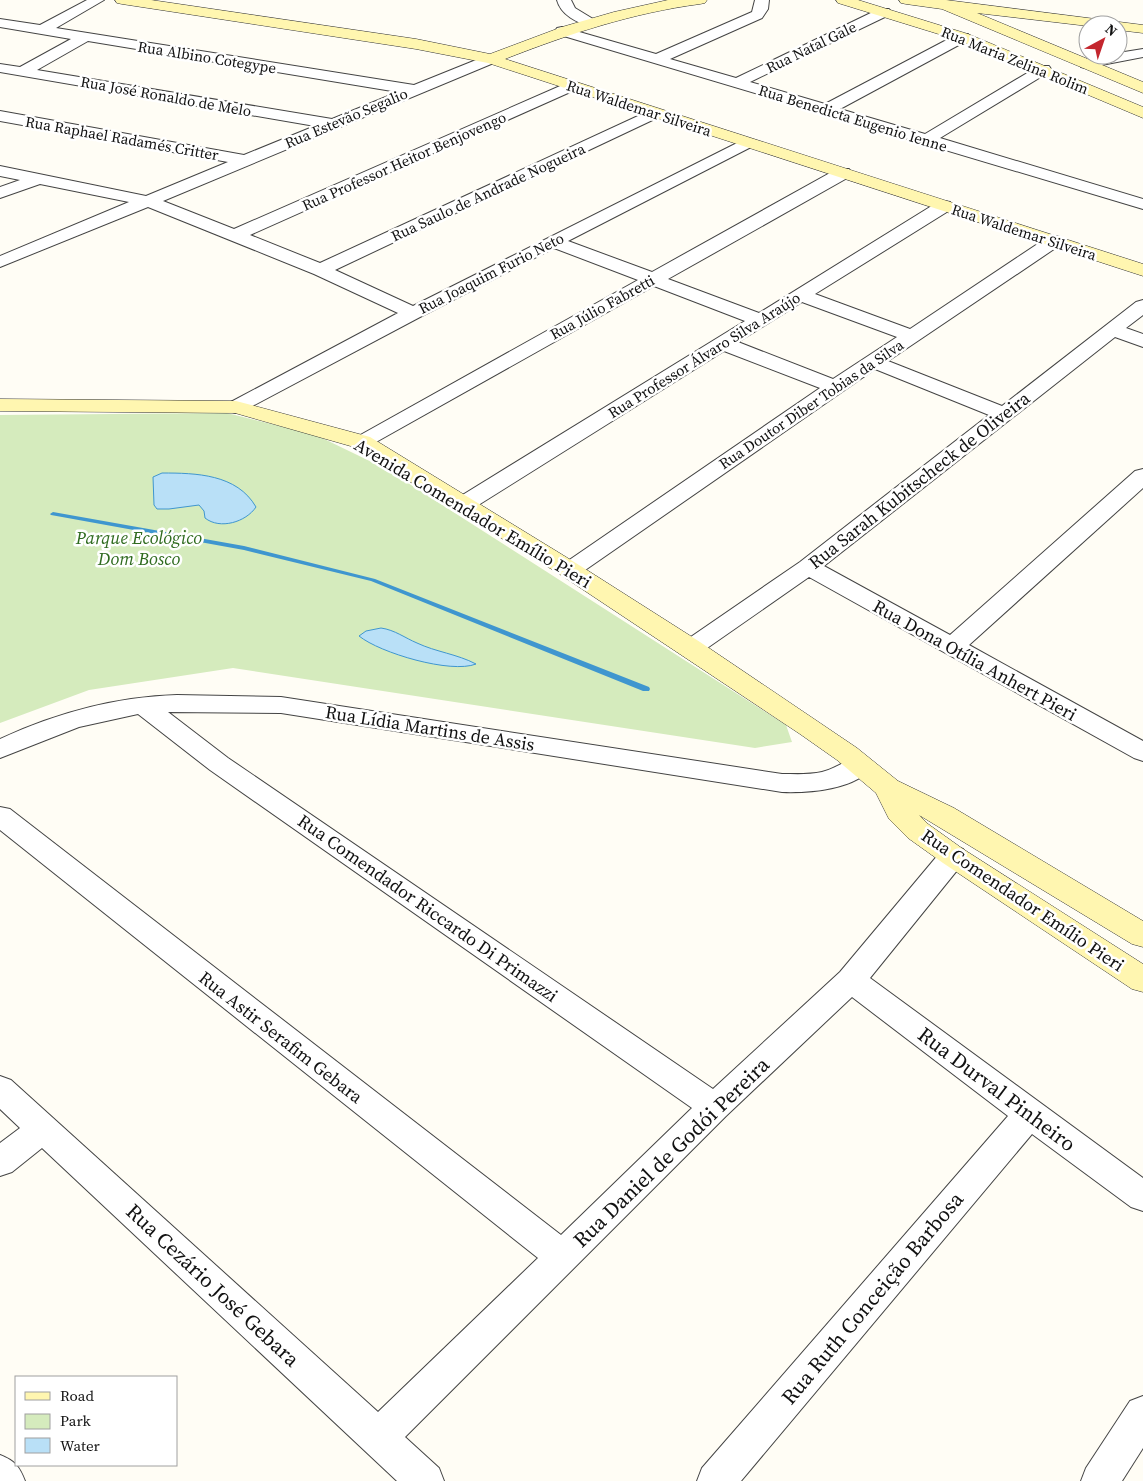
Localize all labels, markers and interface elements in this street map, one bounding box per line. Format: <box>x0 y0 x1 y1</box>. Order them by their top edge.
north arrow <box>1078 15 1128 65</box>
street label: Rua Natal Gale <box>762 16 860 78</box>
text: N <box>1101 19 1122 41</box>
street label: Rua Maria Zelina Rolim <box>938 21 1092 99</box>
street label: Rua Albino Cotegype <box>136 36 278 78</box>
street label: Rua José Ronaldo de Melo <box>79 71 253 121</box>
street label: Rua Waldemar Silveira <box>564 75 715 141</box>
street label: Rua Benedicta Eugenio Ienne <box>756 79 950 157</box>
street label: Rua Estevão Segalio <box>281 83 411 153</box>
street label: Rua Professor Heitor Benjovengo <box>299 106 509 216</box>
street label: Rua Raphael Radamés Critter <box>24 111 221 165</box>
street label: Rua Saulo de Andrade Nogueira <box>388 138 589 246</box>
street label: Rua Waldemar Silveira <box>949 199 1100 265</box>
street label: Rua Joaquim Furio Neto <box>415 227 567 319</box>
street label: Rua Júlio Fabretti <box>546 270 658 344</box>
street label: Rua Professor Álvaro Silva Araújo <box>604 287 804 423</box>
street label: Rua Doutor Diber Tobias da Silva <box>714 334 908 474</box>
street label: Rua Sarah Kubitscheck de Oliveira <box>803 385 1036 574</box>
street label: Avenida Comendador Emílio Pieri <box>350 432 596 594</box>
park label: Parque Ecológico Dom Bosco <box>75 525 202 571</box>
street label: Rua Dona Otília Anhert Pieri <box>869 593 1081 727</box>
street label: Rua Lídia Martins de Assis <box>323 699 537 757</box>
street label: Rua Comendador Riccardo Di Primazzi <box>293 808 563 1008</box>
street label: Rua Comendador Emílio Pieri <box>917 823 1129 977</box>
street label: Rua Astir Serafim Gebara <box>194 965 369 1109</box>
street label: Rua Durval Pinheiro <box>912 1020 1082 1158</box>
street label: Rua Daniel de Godói Pereira <box>566 1050 776 1254</box>
street label: Rua Ruth Conceição Barbosa <box>774 1185 970 1410</box>
street label: Rua Cezário José Gebara <box>120 1197 306 1373</box>
legend <box>15 1376 178 1466</box>
text: Road <box>60 1385 94 1406</box>
text: Park <box>60 1410 92 1431</box>
text: Water <box>60 1435 101 1456</box>

